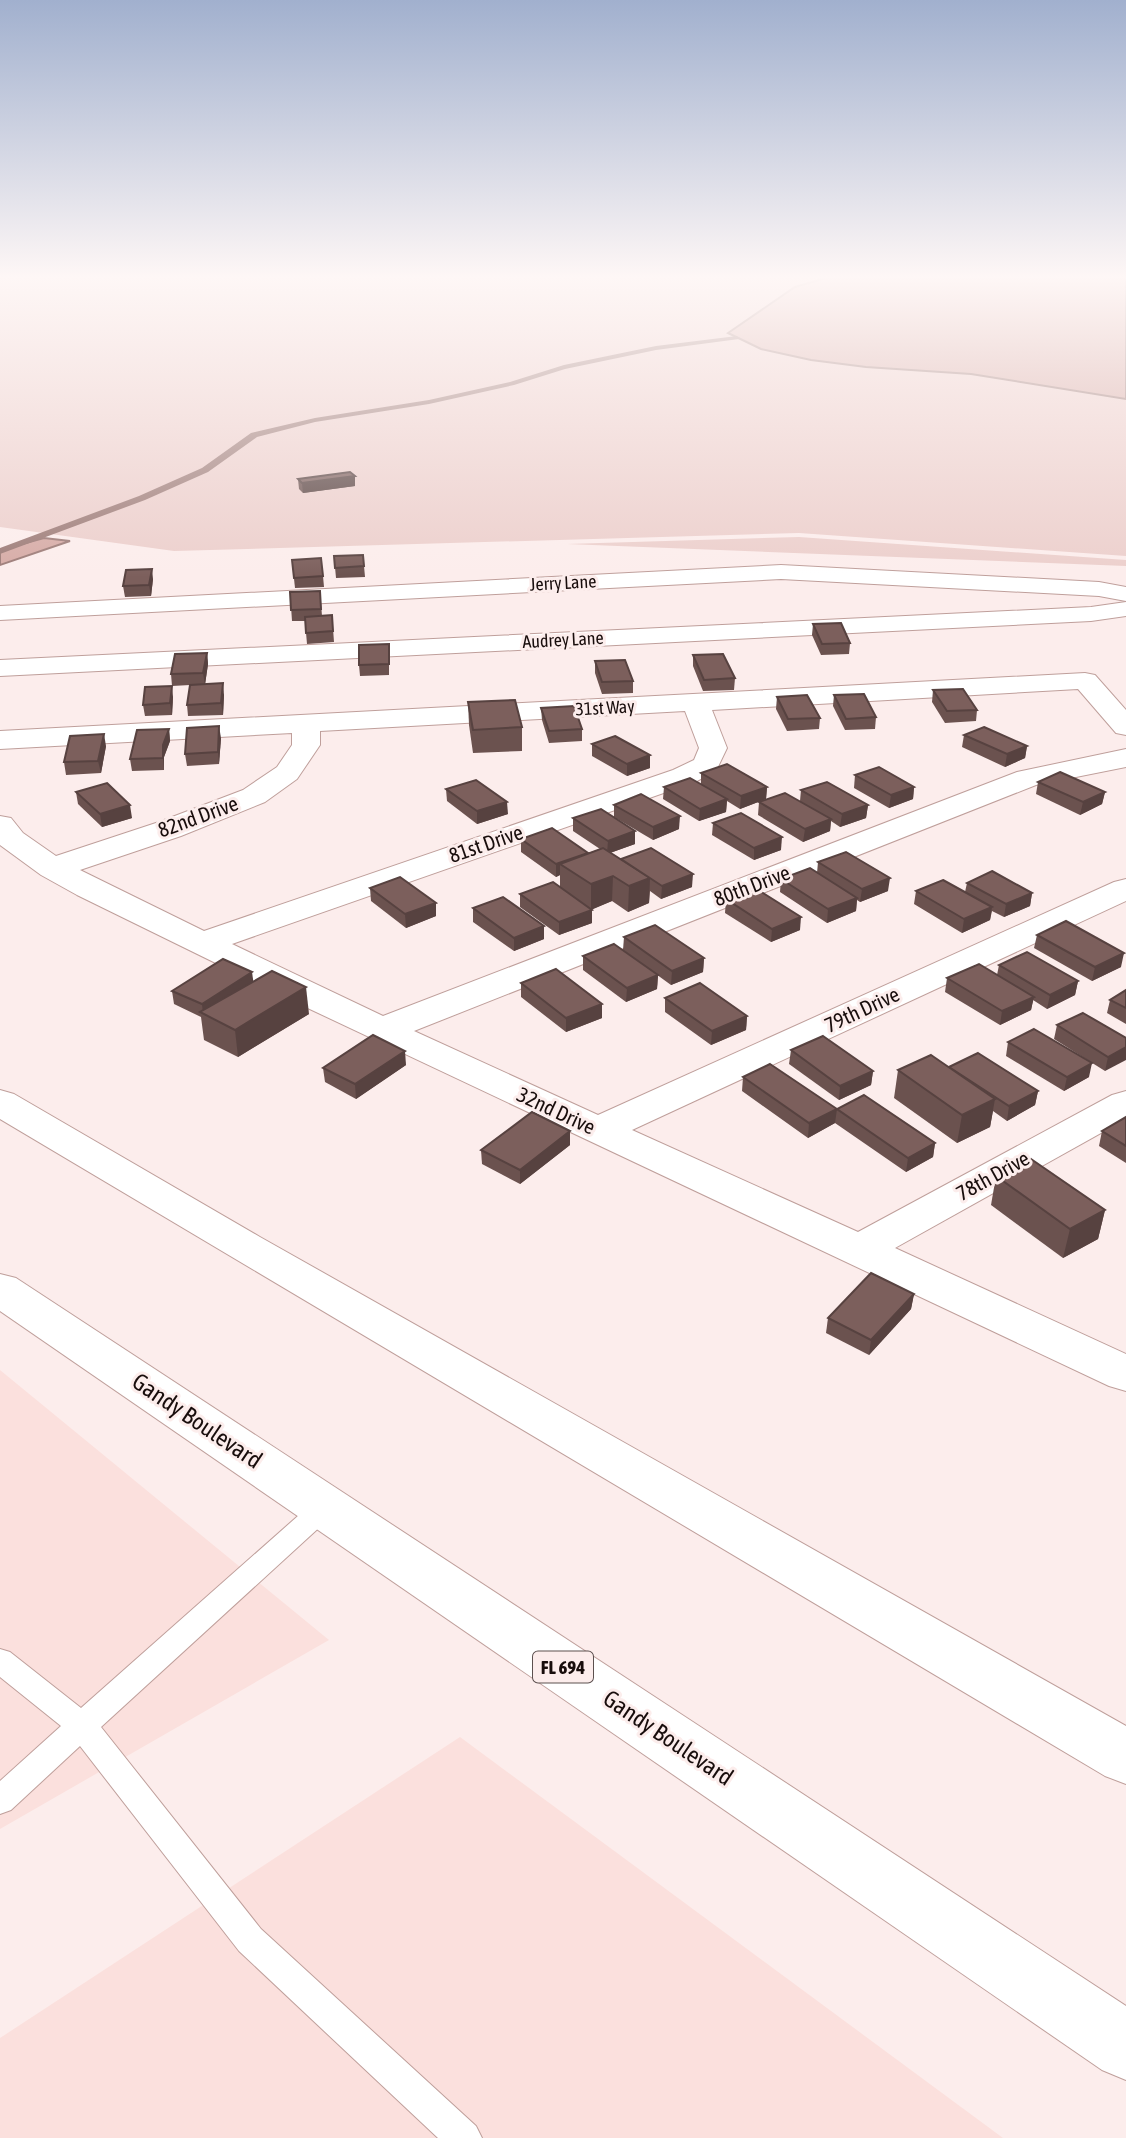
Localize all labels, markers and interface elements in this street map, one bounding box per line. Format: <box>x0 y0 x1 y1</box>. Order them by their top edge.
street label: Jerry Lane <box>529 570 597 595</box>
street label: Audrey Lane <box>522 627 604 652</box>
street label: 31st Way <box>575 695 635 720</box>
street label: 82nd Drive <box>154 790 241 842</box>
street label: 81st Drive <box>445 819 526 867</box>
street label: 80th Drive <box>710 860 793 911</box>
street label: 79th Drive <box>820 981 903 1037</box>
street label: 32nd Drive <box>513 1082 599 1139</box>
street label: 78th Drive <box>952 1145 1033 1205</box>
street label: Gandy Boulevard <box>127 1367 267 1474</box>
road number: FL 694 <box>533 1652 593 1682</box>
street label: Gandy Boulevard <box>598 1684 738 1791</box>

